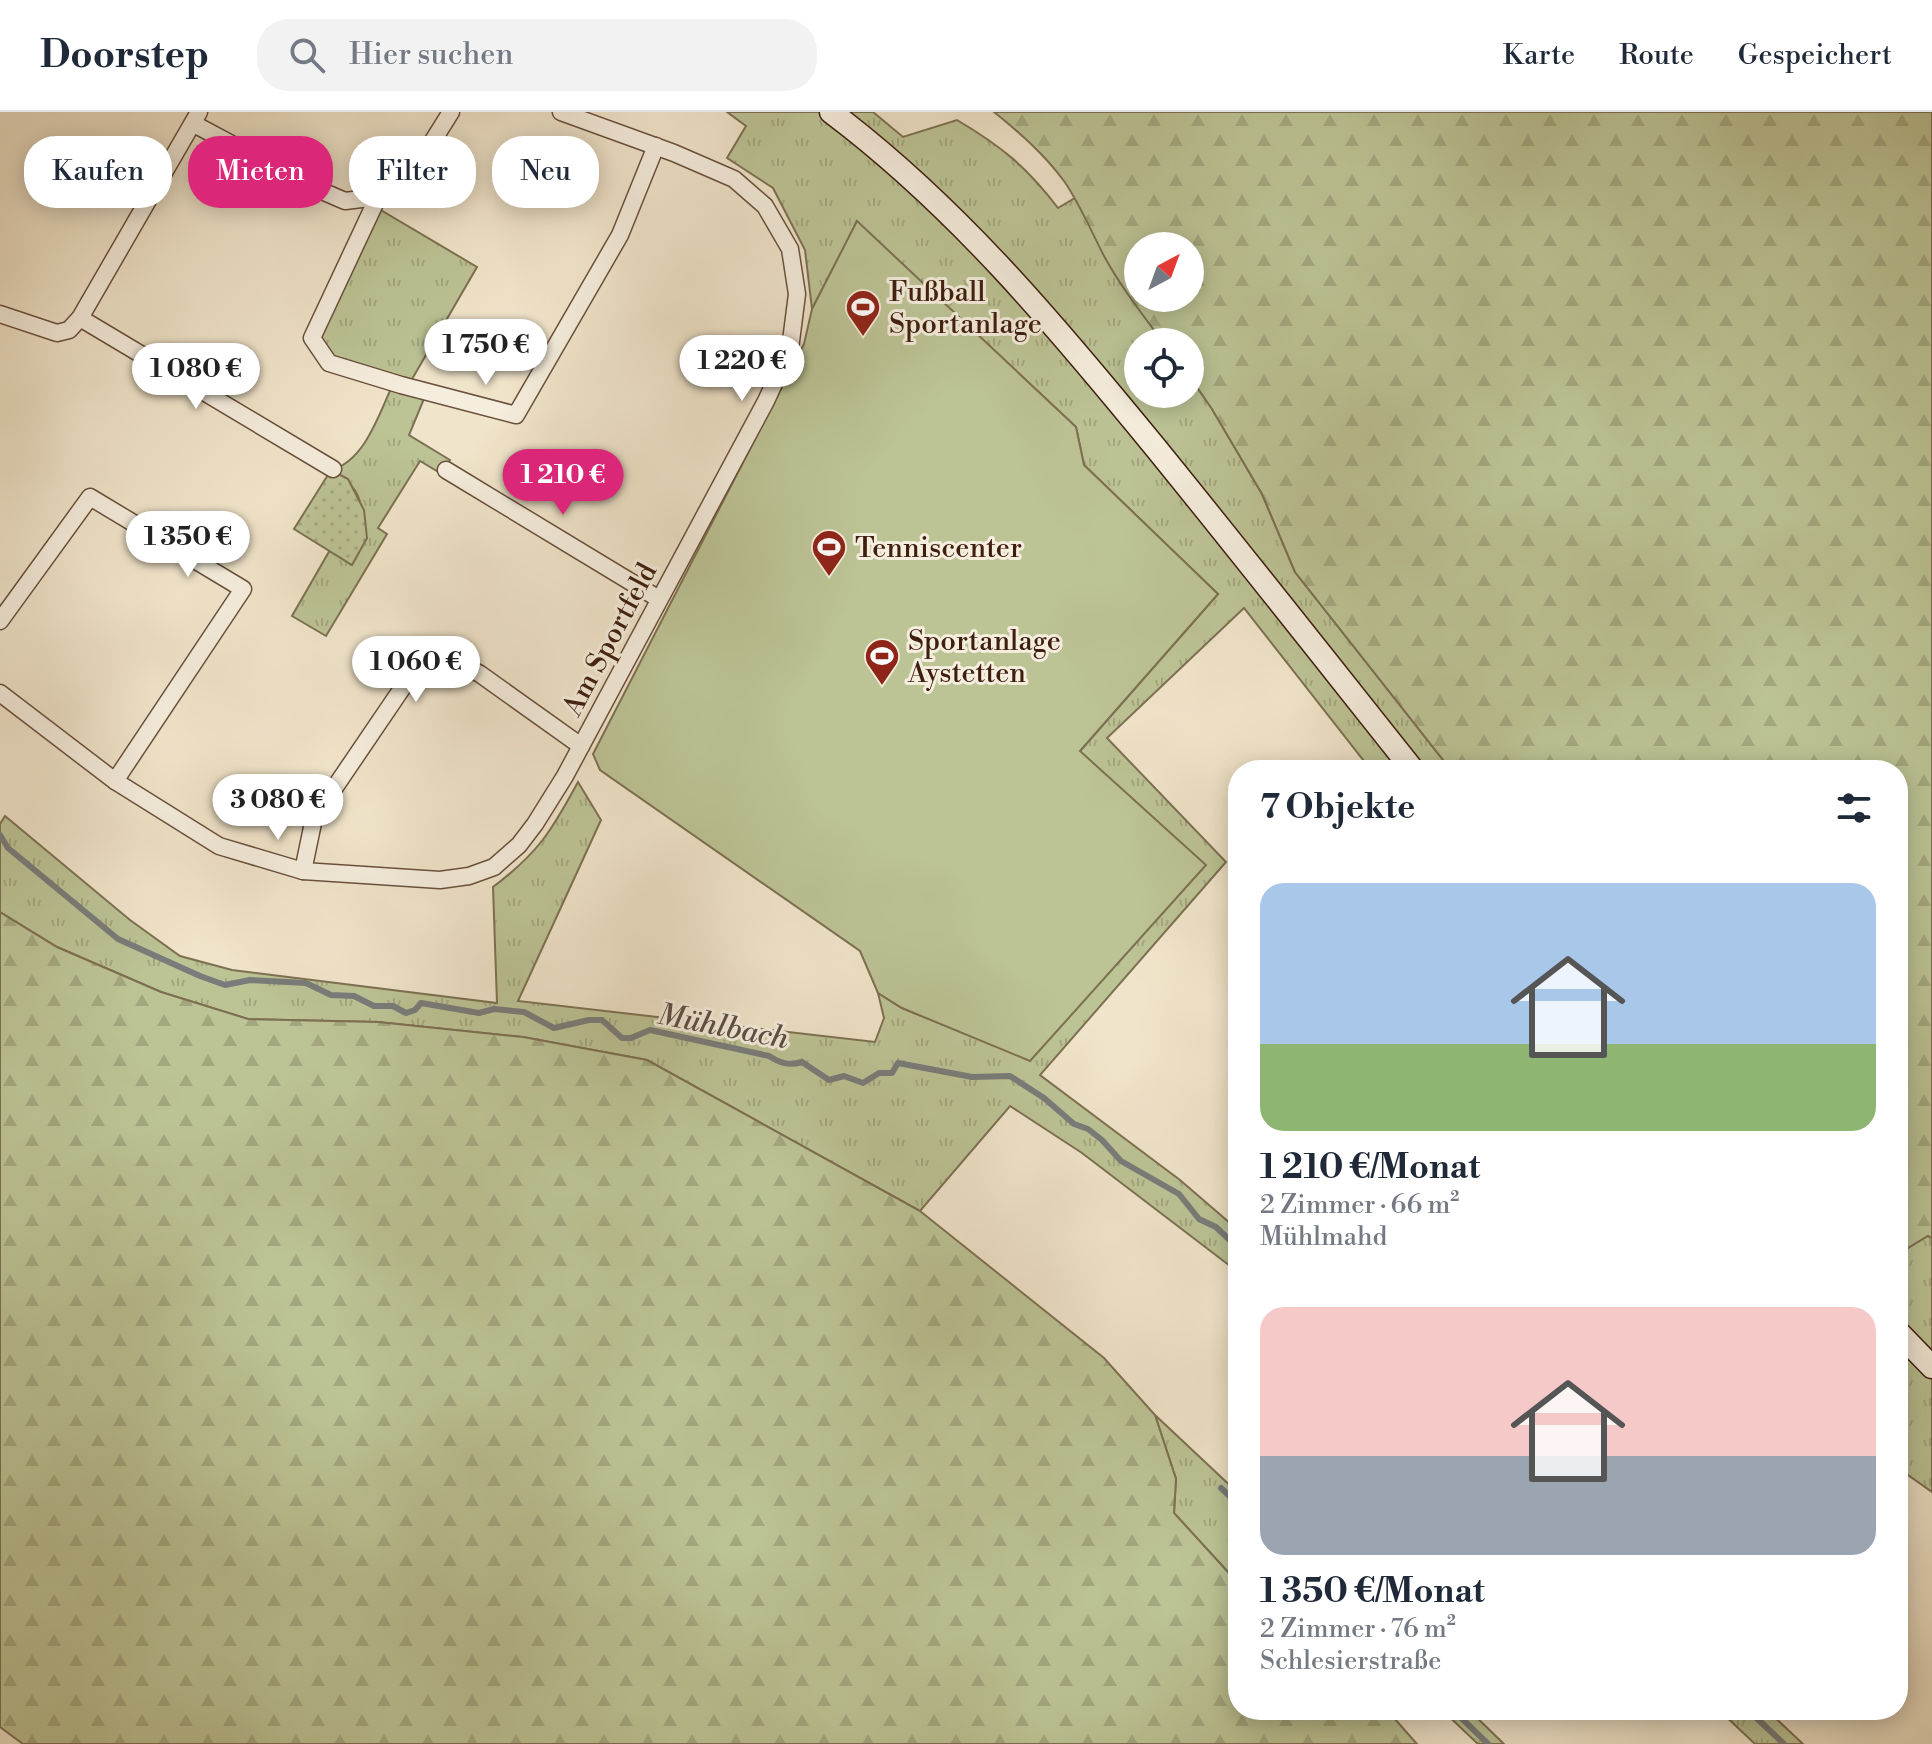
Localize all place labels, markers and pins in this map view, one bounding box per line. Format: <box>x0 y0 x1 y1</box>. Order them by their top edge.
place label: Fußball Sportanlage <box>889 275 1042 342</box>
sports icon: Fußball Sportanlage <box>844 288 882 338</box>
pin: 1 750 € <box>412 319 560 387</box>
pin: 1 220 € <box>668 335 816 403</box>
pin: 1 080 € <box>122 343 270 411</box>
pin: 1 210 € <box>489 449 637 517</box>
pin: 1 350 € <box>114 511 262 579</box>
sports icon: Tenniscenter <box>810 528 848 578</box>
place label: Tenniscenter <box>855 531 1022 566</box>
place label: Sportanlage Aystetten <box>907 624 1061 691</box>
pin: 1 060 € <box>342 636 490 704</box>
sports icon: Sportanlage Aystetten <box>863 637 901 687</box>
pin: 3 080 € <box>204 774 352 842</box>

